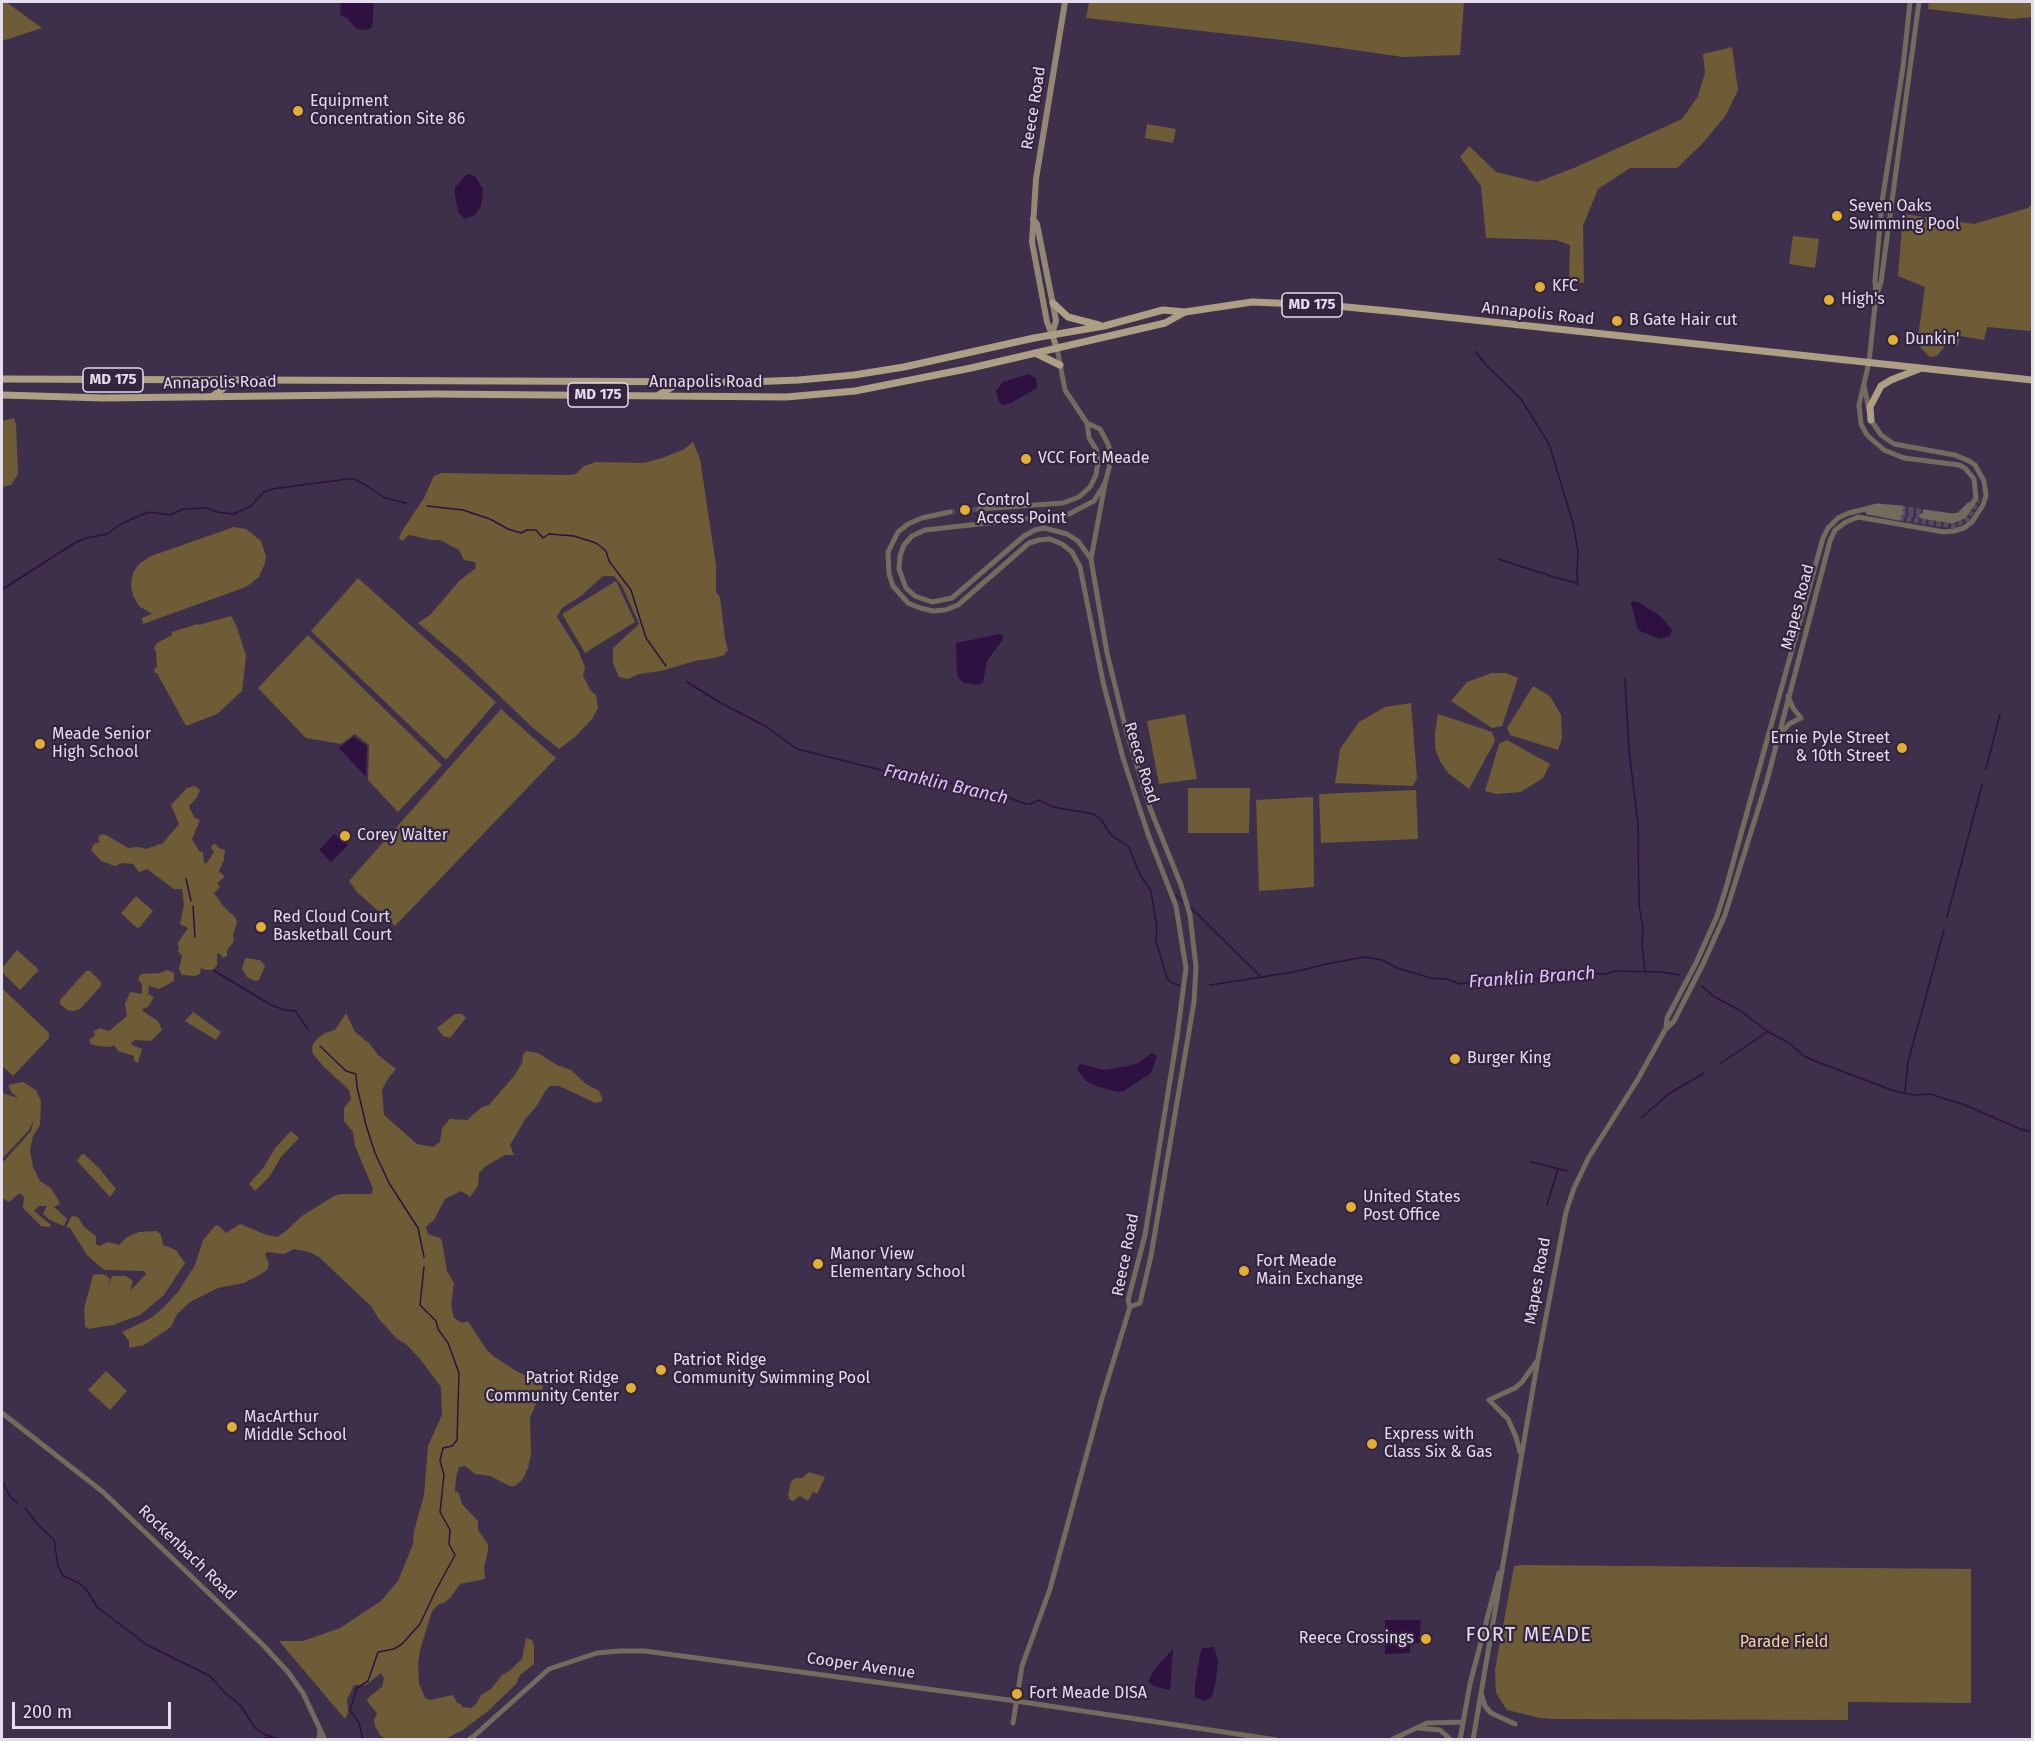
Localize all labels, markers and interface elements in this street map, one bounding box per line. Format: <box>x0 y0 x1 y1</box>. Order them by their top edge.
street label: Reece Road <box>1018 65 1050 151</box>
place label: Equipment Concentration Site 86 <box>310 92 465 130</box>
marker: Equipment Concentration Site 86 <box>291 104 305 118</box>
place label: Seven Oaks Swimming Pool <box>1849 197 1960 235</box>
marker: Seven Oaks Swimming Pool <box>1830 209 1844 223</box>
place label: KFC <box>1552 277 1578 297</box>
marker: KFC <box>1533 280 1547 294</box>
place label: High's <box>1841 290 1885 310</box>
road number: MD 175 <box>1282 293 1342 317</box>
marker: High's <box>1822 293 1836 307</box>
street label: Annapolis Road <box>1481 299 1595 329</box>
place label: B Gate Hair cut <box>1629 311 1737 331</box>
marker: B Gate Hair cut <box>1610 314 1624 328</box>
place label: Dunkin' <box>1905 330 1959 350</box>
marker: Dunkin' <box>1886 333 1900 347</box>
road number: MD 175 <box>83 368 143 392</box>
street label: Annapolis Road <box>163 372 277 394</box>
street label: Annapolis Road <box>649 373 763 393</box>
road number: MD 175 <box>568 383 628 407</box>
place label: VCC Fort Meade <box>1038 449 1149 469</box>
marker: VCC Fort Meade <box>1019 452 1033 466</box>
place label: Control Access Point <box>977 491 1066 529</box>
marker: Control Access Point <box>958 503 972 517</box>
street label: Mapes Road <box>1777 562 1819 652</box>
street label: Reece Road <box>1120 720 1162 806</box>
place label: Meade Senior High School <box>52 725 151 763</box>
place label: Ernie Pyle Street & 10th Street <box>1771 729 1890 767</box>
marker: Meade Senior High School <box>33 737 47 751</box>
marker: Ernie Pyle Street & 10th Street <box>1895 741 1909 755</box>
water label: Franklin Branch <box>882 760 1010 810</box>
place label: Corey Walter <box>357 826 448 846</box>
marker: Corey Walter <box>338 829 352 843</box>
place label: Red Cloud Court Basketball Court <box>273 908 392 946</box>
marker: Red Cloud Court Basketball Court <box>254 920 268 934</box>
water label: Franklin Branch <box>1468 963 1596 993</box>
place label: Burger King <box>1467 1049 1551 1069</box>
marker: Burger King <box>1448 1052 1462 1066</box>
place label: United States Post Office <box>1363 1188 1460 1226</box>
marker: United States Post Office <box>1344 1200 1358 1214</box>
street label: Reece Road <box>1109 1212 1143 1298</box>
street label: Mapes Road <box>1521 1236 1555 1326</box>
place label: Manor View Elementary School <box>830 1245 965 1283</box>
place label: Fort Meade Main Exchange <box>1256 1252 1363 1290</box>
marker: Manor View Elementary School <box>811 1257 825 1271</box>
marker: Fort Meade Main Exchange <box>1237 1264 1251 1278</box>
place label: Patriot Ridge Community Swimming Pool <box>673 1351 870 1389</box>
marker: Patriot Ridge Community Swimming Pool <box>654 1363 668 1377</box>
place label: Patriot Ridge Community Center <box>485 1369 619 1407</box>
marker: Patriot Ridge Community Center <box>624 1381 638 1395</box>
place label: MacArthur Middle School <box>244 1408 347 1446</box>
marker: MacArthur Middle School <box>225 1420 239 1434</box>
place label: Express with Class Six & Gas <box>1384 1425 1492 1463</box>
marker: Express with Class Six & Gas <box>1365 1437 1379 1451</box>
street label: Rockenbach Road <box>134 1501 240 1605</box>
district label: FORT MEADE <box>1466 1623 1592 1647</box>
place label: Reece Crossings <box>1299 1629 1414 1649</box>
marker: Reece Crossings <box>1419 1632 1433 1646</box>
park label: Parade Field <box>1740 1633 1828 1653</box>
street label: Cooper Avenue <box>806 1649 916 1683</box>
place label: Fort Meade DISA <box>1029 1684 1147 1704</box>
marker: Fort Meade DISA <box>1010 1687 1024 1701</box>
scale bar <box>15 1690 174 1728</box>
text: 200 m <box>23 1701 72 1723</box>

